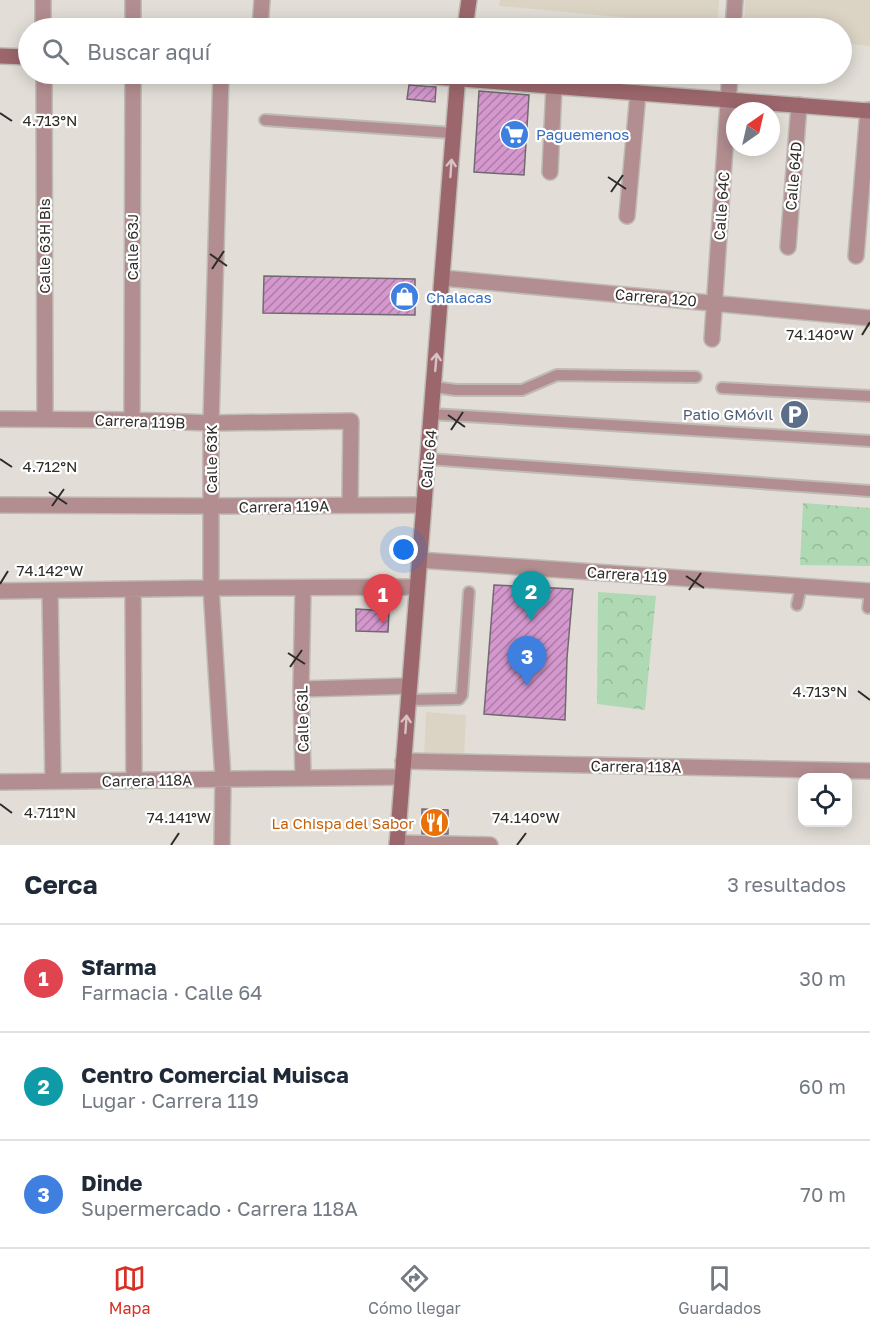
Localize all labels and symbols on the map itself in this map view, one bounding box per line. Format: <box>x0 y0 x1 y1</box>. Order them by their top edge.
north arrow <box>726 102 780 156</box>
text: 4.713°N <box>23 111 77 129</box>
supermarket icon: Paguemenos <box>499 118 531 150</box>
place label: Paguemenos <box>536 125 629 143</box>
street label: Calle 64D <box>781 141 805 211</box>
one-way arrow <box>446 158 457 178</box>
street label: Calle 64C <box>710 171 732 241</box>
street label: Calle 63H Bis <box>35 198 53 294</box>
street label: Calle 63J <box>123 214 141 280</box>
shop icon: Chalacas <box>389 281 421 313</box>
street label: Carrera 120 <box>614 284 698 310</box>
place label: Chalacas <box>426 288 492 306</box>
text: 74.140°W <box>786 325 854 343</box>
one-way arrow <box>431 353 442 373</box>
parking icon: Patio GMóvil <box>778 398 810 430</box>
place label: Patio GMóvil <box>683 405 773 423</box>
street label: Carrera 119B <box>94 410 186 432</box>
street label: Calle 63K <box>202 425 220 493</box>
street label: Calle 64 <box>416 429 440 489</box>
text: 4.712°N <box>23 457 77 475</box>
street label: Carrera 119A <box>239 496 329 516</box>
your location <box>389 535 418 564</box>
text: 74.142°W <box>17 561 83 579</box>
street label: Carrera 119 <box>586 562 668 586</box>
pin: 2 <box>512 572 550 621</box>
pin: 1 <box>364 574 403 624</box>
pin: 3 <box>508 636 546 686</box>
text: 4.713°N <box>793 682 847 700</box>
street label: Calle 63L <box>292 685 312 753</box>
one-way arrow <box>401 714 412 734</box>
street label: Carrera 118A <box>591 756 681 776</box>
street label: Carrera 118A <box>102 770 192 790</box>
text: 4.711°N <box>24 803 76 821</box>
restaurant icon: La Chispa del Sabor <box>419 807 451 839</box>
text: 74.141°W <box>147 808 211 826</box>
text: 74.140°W <box>492 808 560 826</box>
place label: La Chispa del Sabor <box>272 814 414 832</box>

